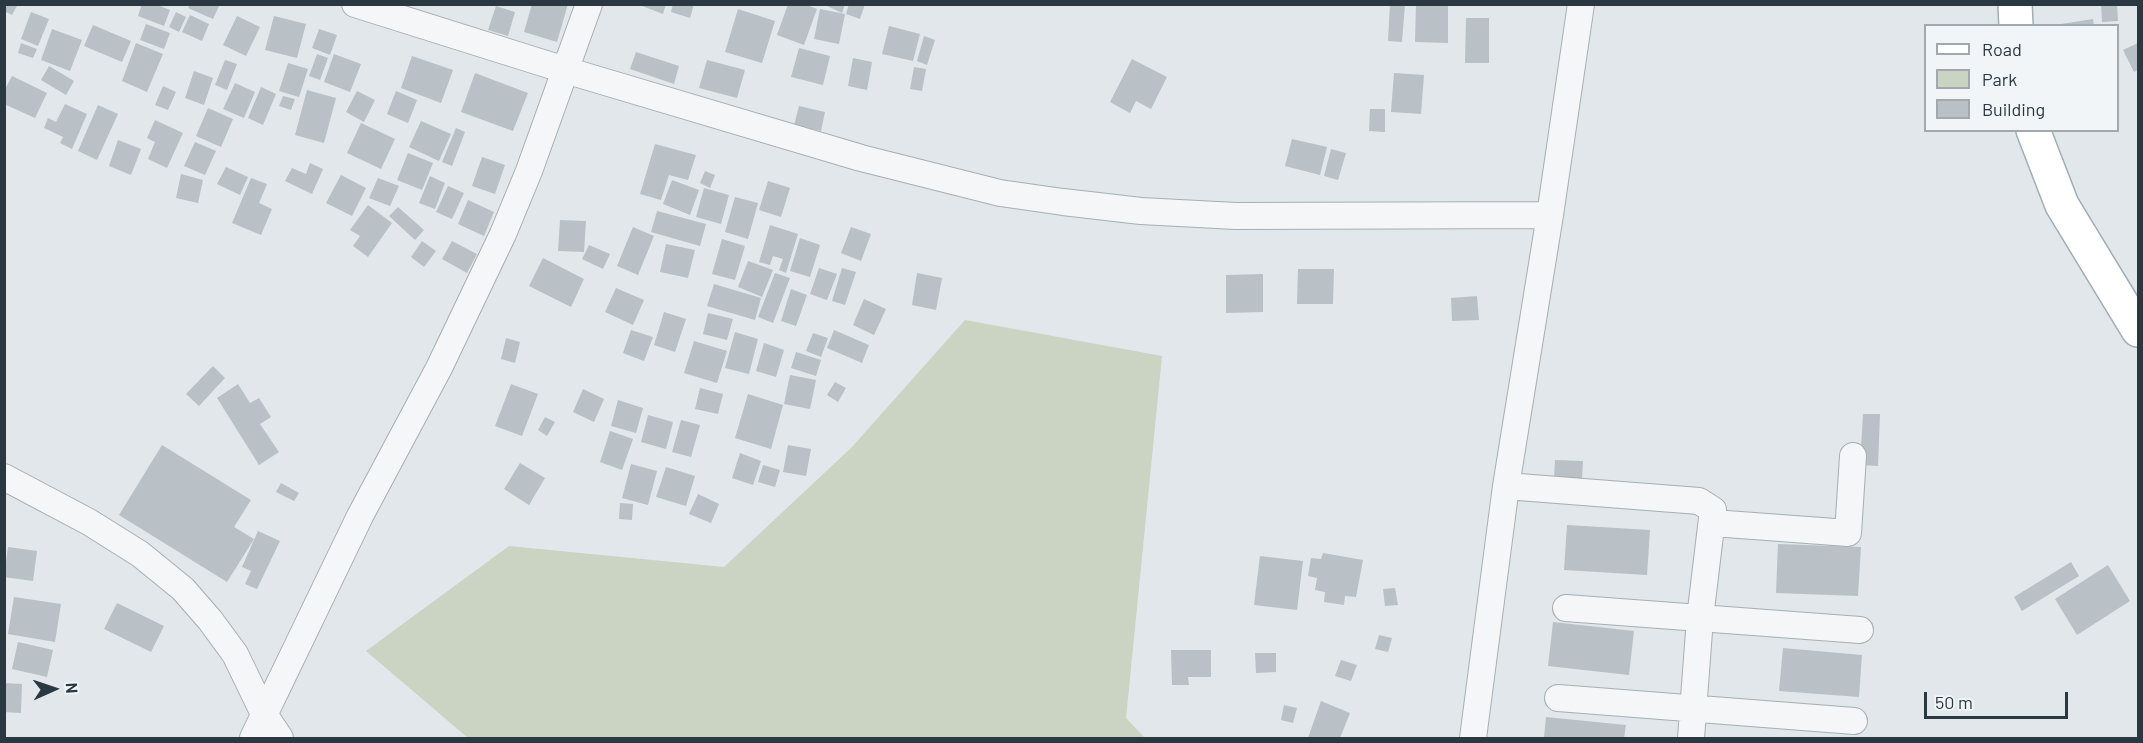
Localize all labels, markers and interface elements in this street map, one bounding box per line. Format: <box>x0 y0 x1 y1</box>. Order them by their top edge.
legend <box>1924 24 2119 132</box>
text: Road <box>1982 38 2022 60</box>
text: Park <box>1982 68 2017 90</box>
text: Building <box>1982 98 2045 120</box>
north arrow <box>24 659 84 719</box>
scale bar <box>1927 680 2071 718</box>
text: N <box>63 682 82 694</box>
text: 50 m <box>1935 691 1973 713</box>

